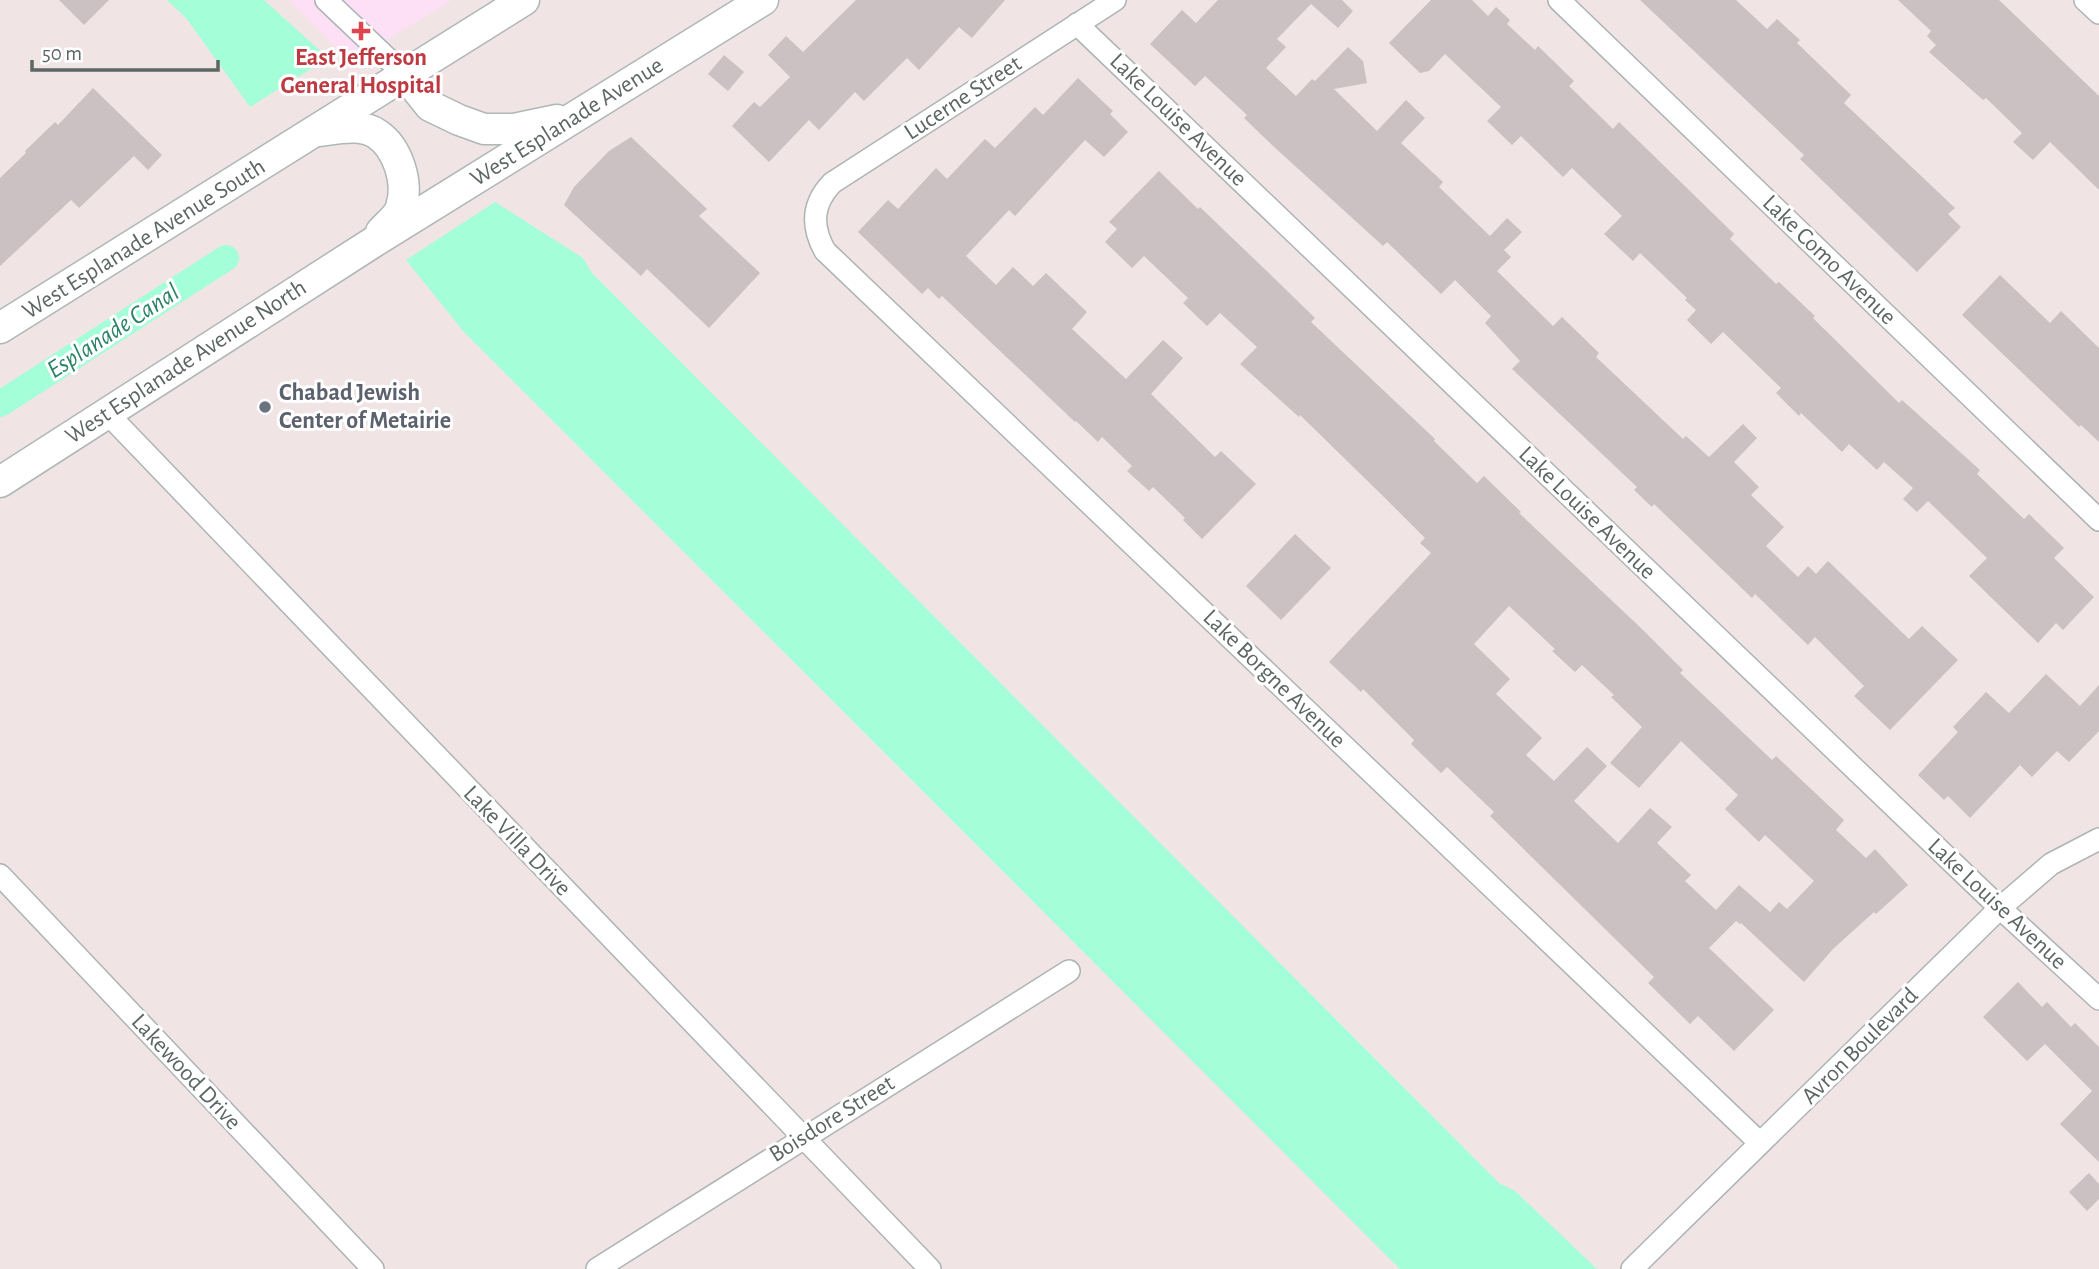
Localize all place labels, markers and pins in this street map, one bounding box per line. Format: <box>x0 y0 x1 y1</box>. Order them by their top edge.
marker: East Jefferson General Hospital <box>351 21 371 41</box>
place label: East Jefferson General Hospital <box>281 46 441 98</box>
place label: Chabad Jewish Center of Metairie <box>279 381 451 433</box>
marker: Chabad Jewish Center of Metairie <box>257 399 273 415</box>

